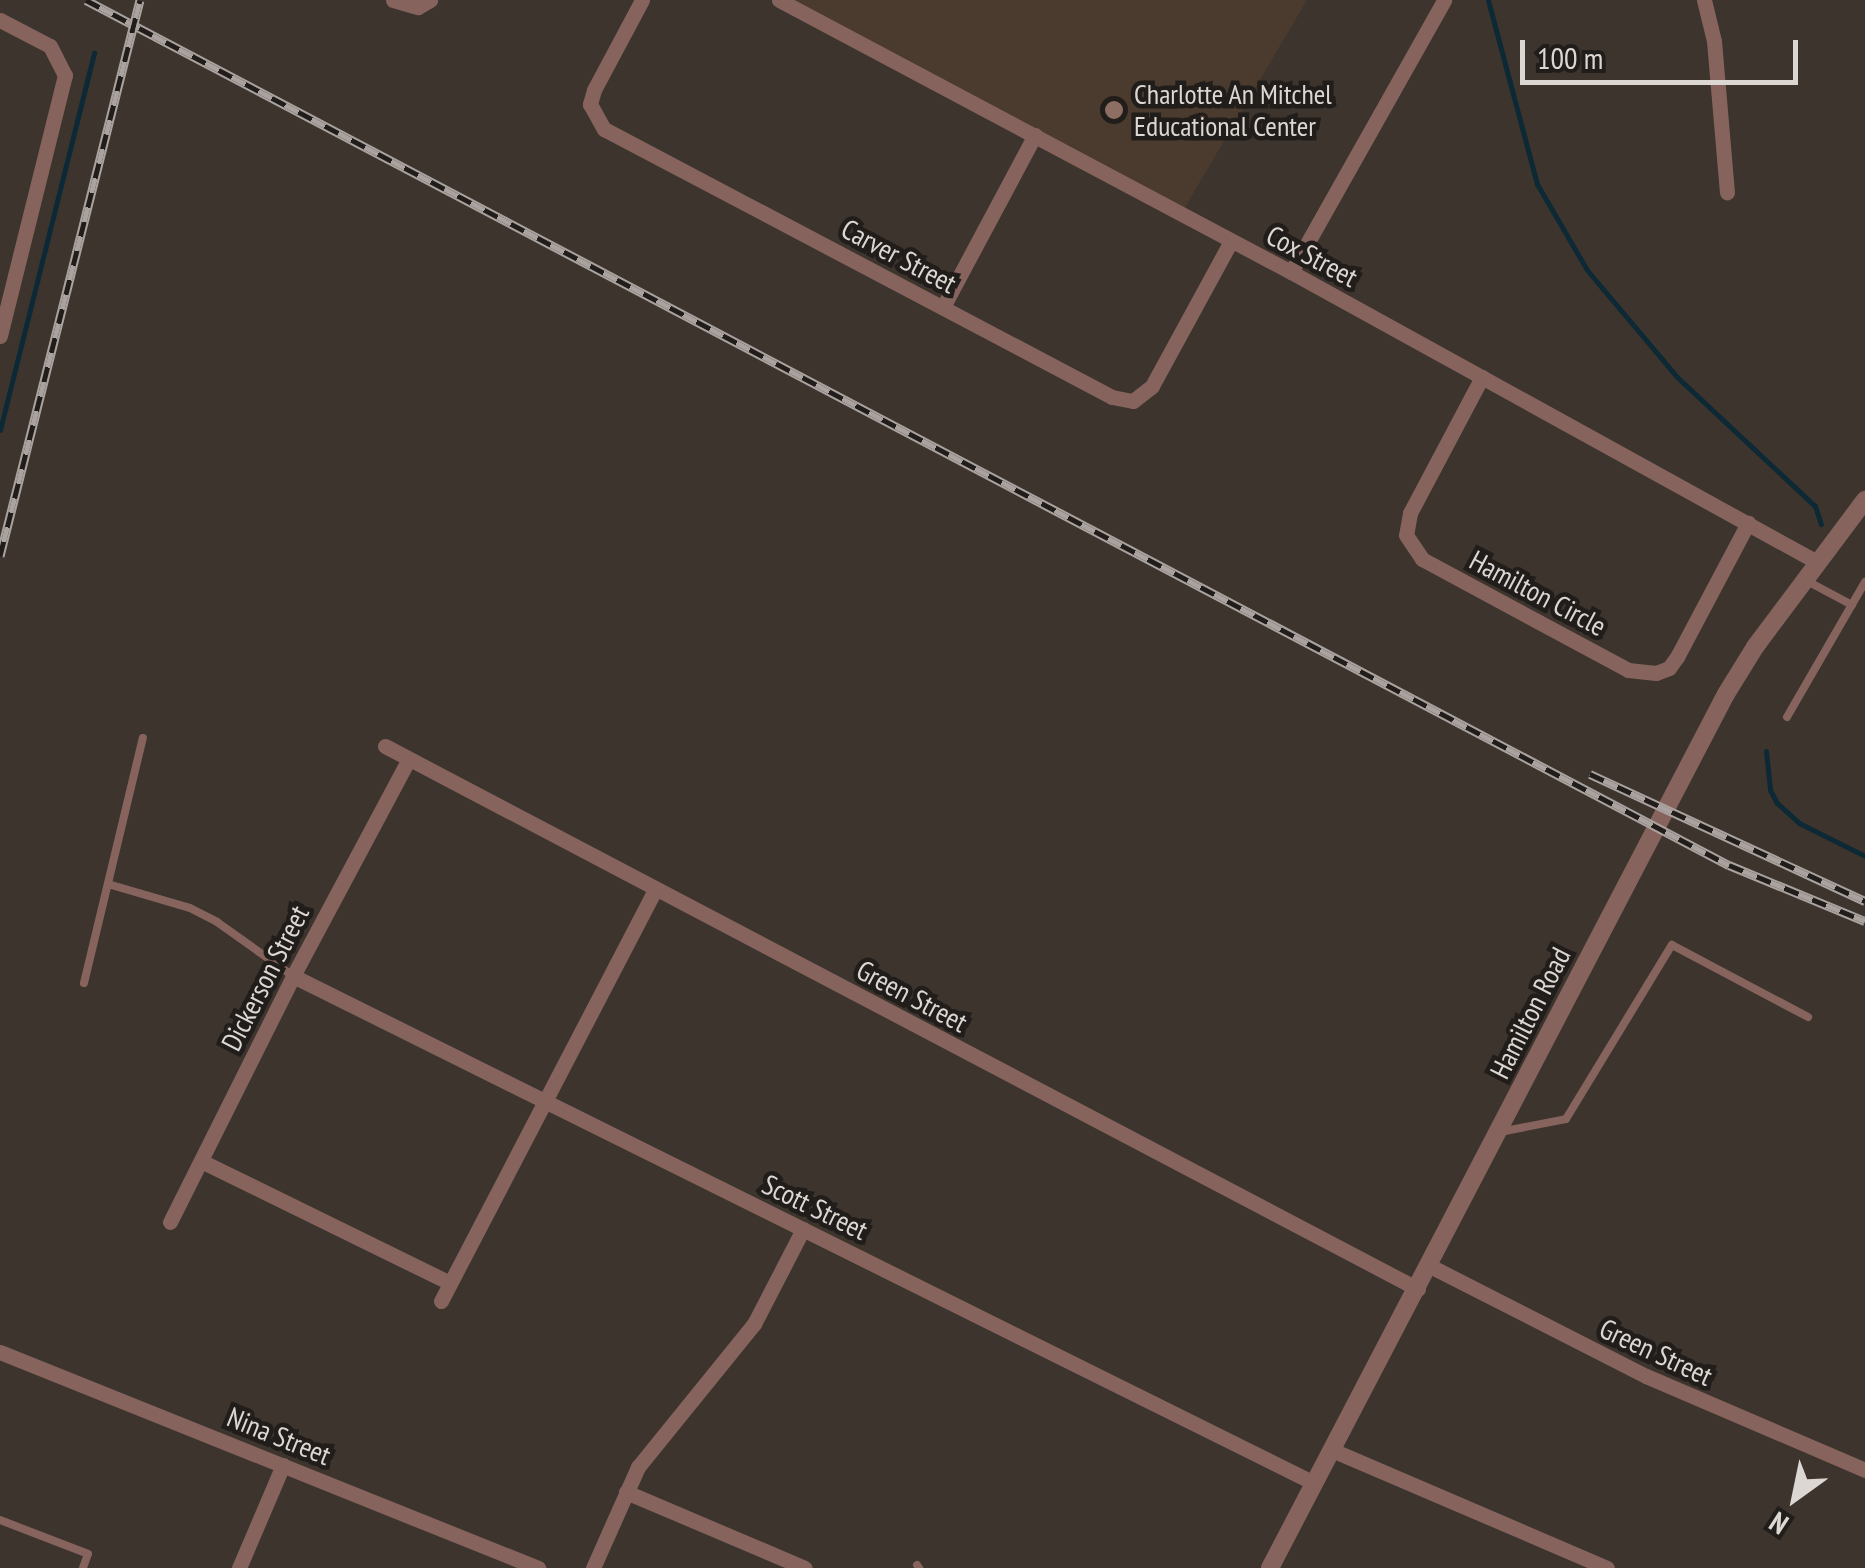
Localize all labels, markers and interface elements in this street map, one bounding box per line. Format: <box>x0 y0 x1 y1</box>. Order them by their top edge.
scale bar <box>1525 20 1802 82</box>
text: 100 m <box>1537 38 1603 77</box>
place label: Charlotte An Mitchel Educational Center <box>1134 77 1333 143</box>
marker: Charlotte An Mitchel Educational Center <box>1103 99 1125 121</box>
street label: Carver Street <box>836 212 962 300</box>
street label: Cox Street <box>1260 218 1364 294</box>
street label: Hamilton Circle <box>1464 543 1612 643</box>
street label: Dickerson Street <box>214 900 316 1056</box>
street label: Hamilton Road <box>1483 942 1577 1084</box>
street label: Green Street <box>851 953 973 1039</box>
street label: Scott Street <box>757 1167 873 1247</box>
street label: Green Street <box>1594 1311 1718 1393</box>
street label: Nina Street <box>222 1400 336 1472</box>
north arrow <box>1745 1448 1845 1548</box>
text: N <box>1762 1504 1795 1543</box>

